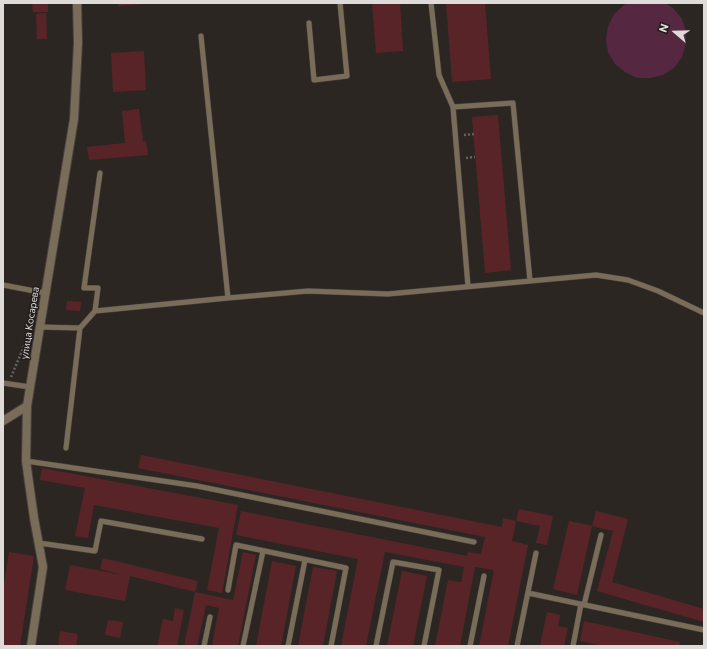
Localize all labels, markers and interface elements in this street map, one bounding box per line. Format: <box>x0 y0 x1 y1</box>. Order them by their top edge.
north arrow <box>655 12 695 52</box>
text: N <box>656 22 671 34</box>
street label: улица Косарева <box>18 286 42 360</box>

